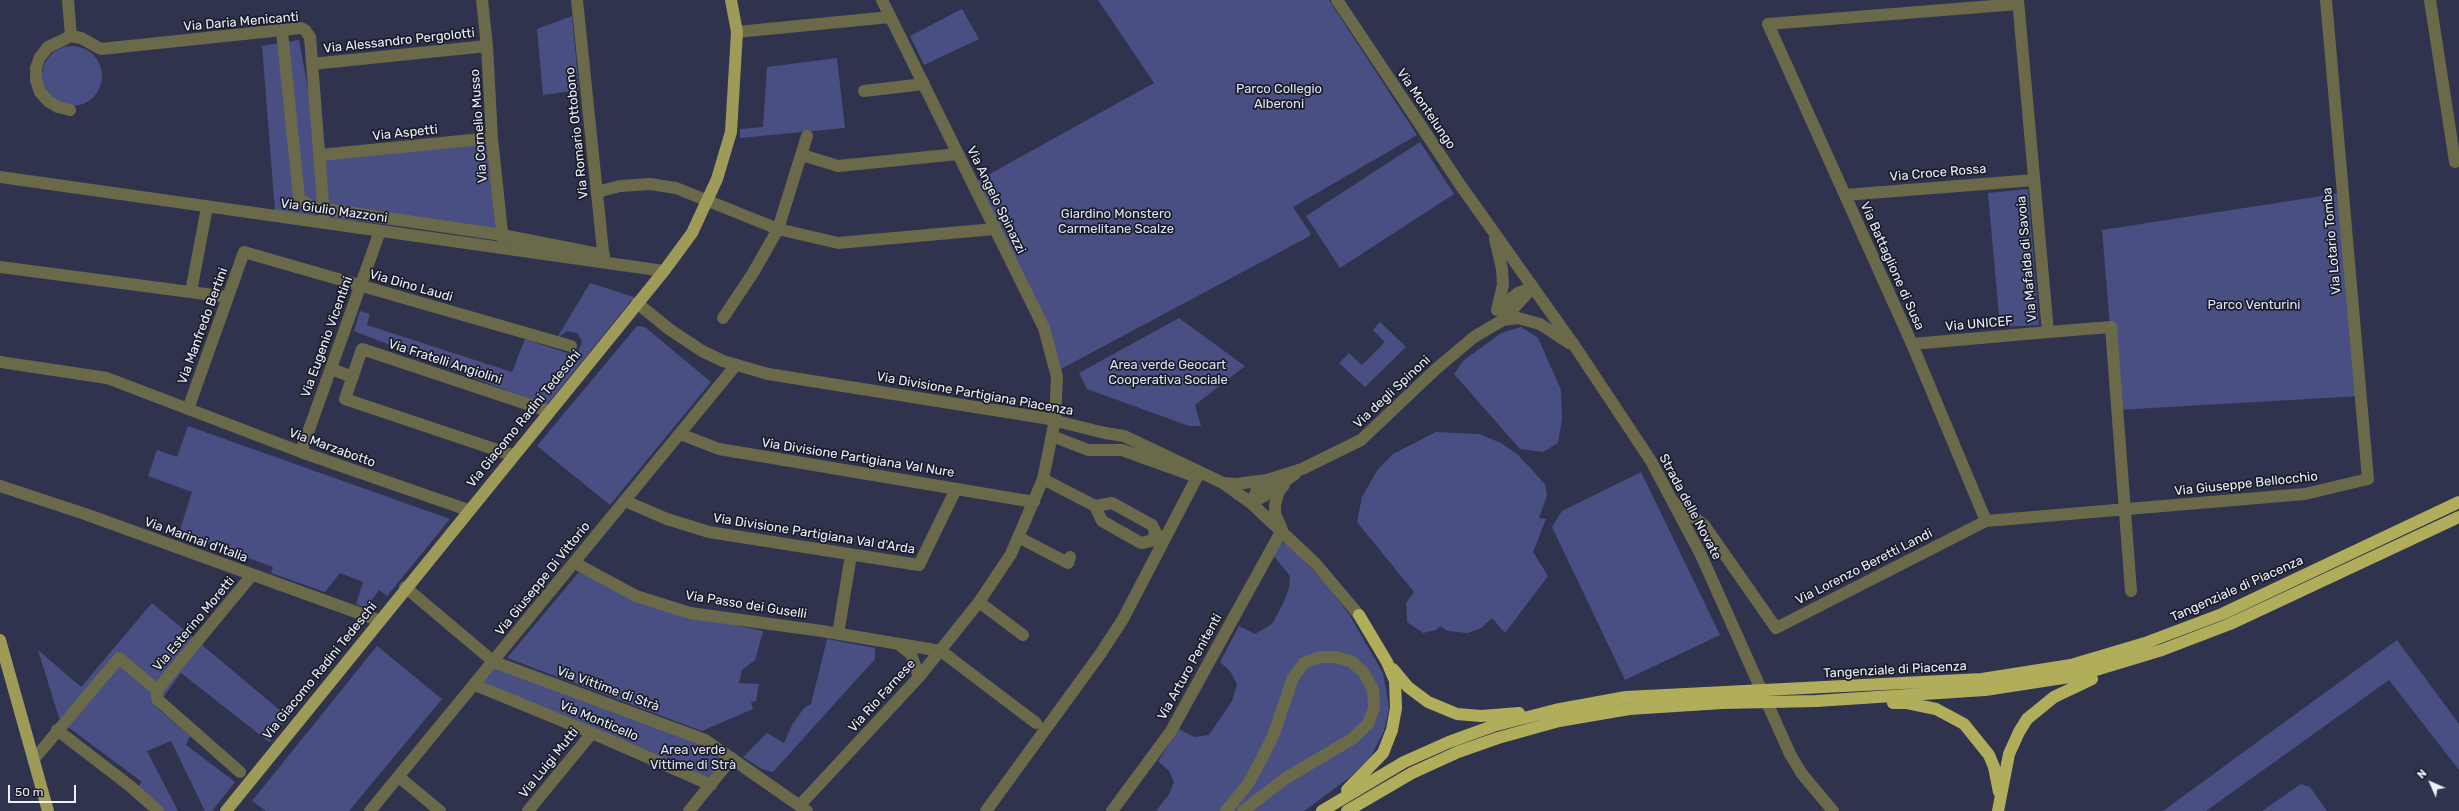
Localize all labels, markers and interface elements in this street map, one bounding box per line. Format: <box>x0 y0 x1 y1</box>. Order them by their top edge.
street label: Via Daria Menicanti <box>183 9 299 35</box>
street label: Via Alessandro Pergolotti <box>323 25 475 57</box>
street label: Via Romario Ottobono <box>562 66 592 200</box>
street label: Via Montelungo <box>1393 66 1459 152</box>
street label: Via Cornelio Musso <box>467 69 491 183</box>
park label: Parco Collegio Alberoni <box>1236 81 1322 112</box>
street label: Via Aspetti <box>372 122 438 144</box>
street label: Via Angelo Spinazzi <box>963 144 1029 256</box>
street label: Via Croce Rossa <box>1889 161 1987 185</box>
street label: Via Lotario Tomba <box>2320 187 2344 295</box>
street label: Via Mafalda di Savoia <box>2014 195 2040 323</box>
street label: Via Giulio Mazzoni <box>279 196 389 226</box>
street label: Via Battaglione di Susa <box>1857 199 1927 333</box>
park label: Giardino Monstero Carmelitane Scalze <box>1058 206 1174 237</box>
street label: Via Manfredo Bertini <box>175 266 231 386</box>
street label: Via Dino Laudi <box>368 267 454 305</box>
street label: Via Eugenio Vicentini <box>298 274 356 400</box>
park label: Parco Venturini <box>2208 297 2300 313</box>
street label: Via UNICEF <box>1945 313 2013 335</box>
street label: Via Fratelli Angiolini <box>386 336 504 388</box>
street label: Via Giacomo Radini Tedeschi <box>464 347 584 491</box>
street label: Via degli Spinoni <box>1350 352 1434 432</box>
park label: Area verde Geocart Cooperativa Sociale <box>1108 357 1228 388</box>
street label: Via Divisione Partigiana Piacenza <box>875 369 1075 419</box>
street label: Via Marzabotto <box>287 425 377 471</box>
street label: Via Divisione Partigiana Val Nure <box>760 435 956 481</box>
street label: Strada delle Novate <box>1655 451 1725 563</box>
street label: Via Giuseppe Bellocchio <box>2173 469 2319 499</box>
street label: Via Divisione Partigiana Val d'Arda <box>712 510 916 558</box>
street label: Via Marinai d'Italia <box>142 514 250 566</box>
street label: Via Giuseppe Di Vittorio <box>492 519 594 639</box>
street label: Via Lorenzo Beretti Landi <box>1793 526 1935 608</box>
street label: Tangenziale di Piacenza <box>2168 553 2306 625</box>
street label: Via Esterino Moretti <box>150 574 238 674</box>
street label: Via Passo dei Guselli <box>684 588 808 622</box>
street label: Via Giacomo Radini Tedeschi <box>260 599 380 743</box>
street label: Via Arturo Penitenti <box>1154 611 1226 723</box>
street label: Via Rio Farnese <box>845 656 919 736</box>
street label: Tangenziale di Piacenza <box>1823 658 1967 682</box>
street label: Via Vittime di Strà <box>555 663 661 715</box>
street label: Via Monticello <box>557 697 641 745</box>
street label: Via Luigi Mutti <box>516 725 582 801</box>
park label: Area verde Vittime di Strà <box>650 742 736 773</box>
north arrow <box>2411 763 2451 803</box>
text: N <box>2415 767 2430 782</box>
scale bar <box>10 777 78 803</box>
text: 50 m <box>15 785 43 799</box>

